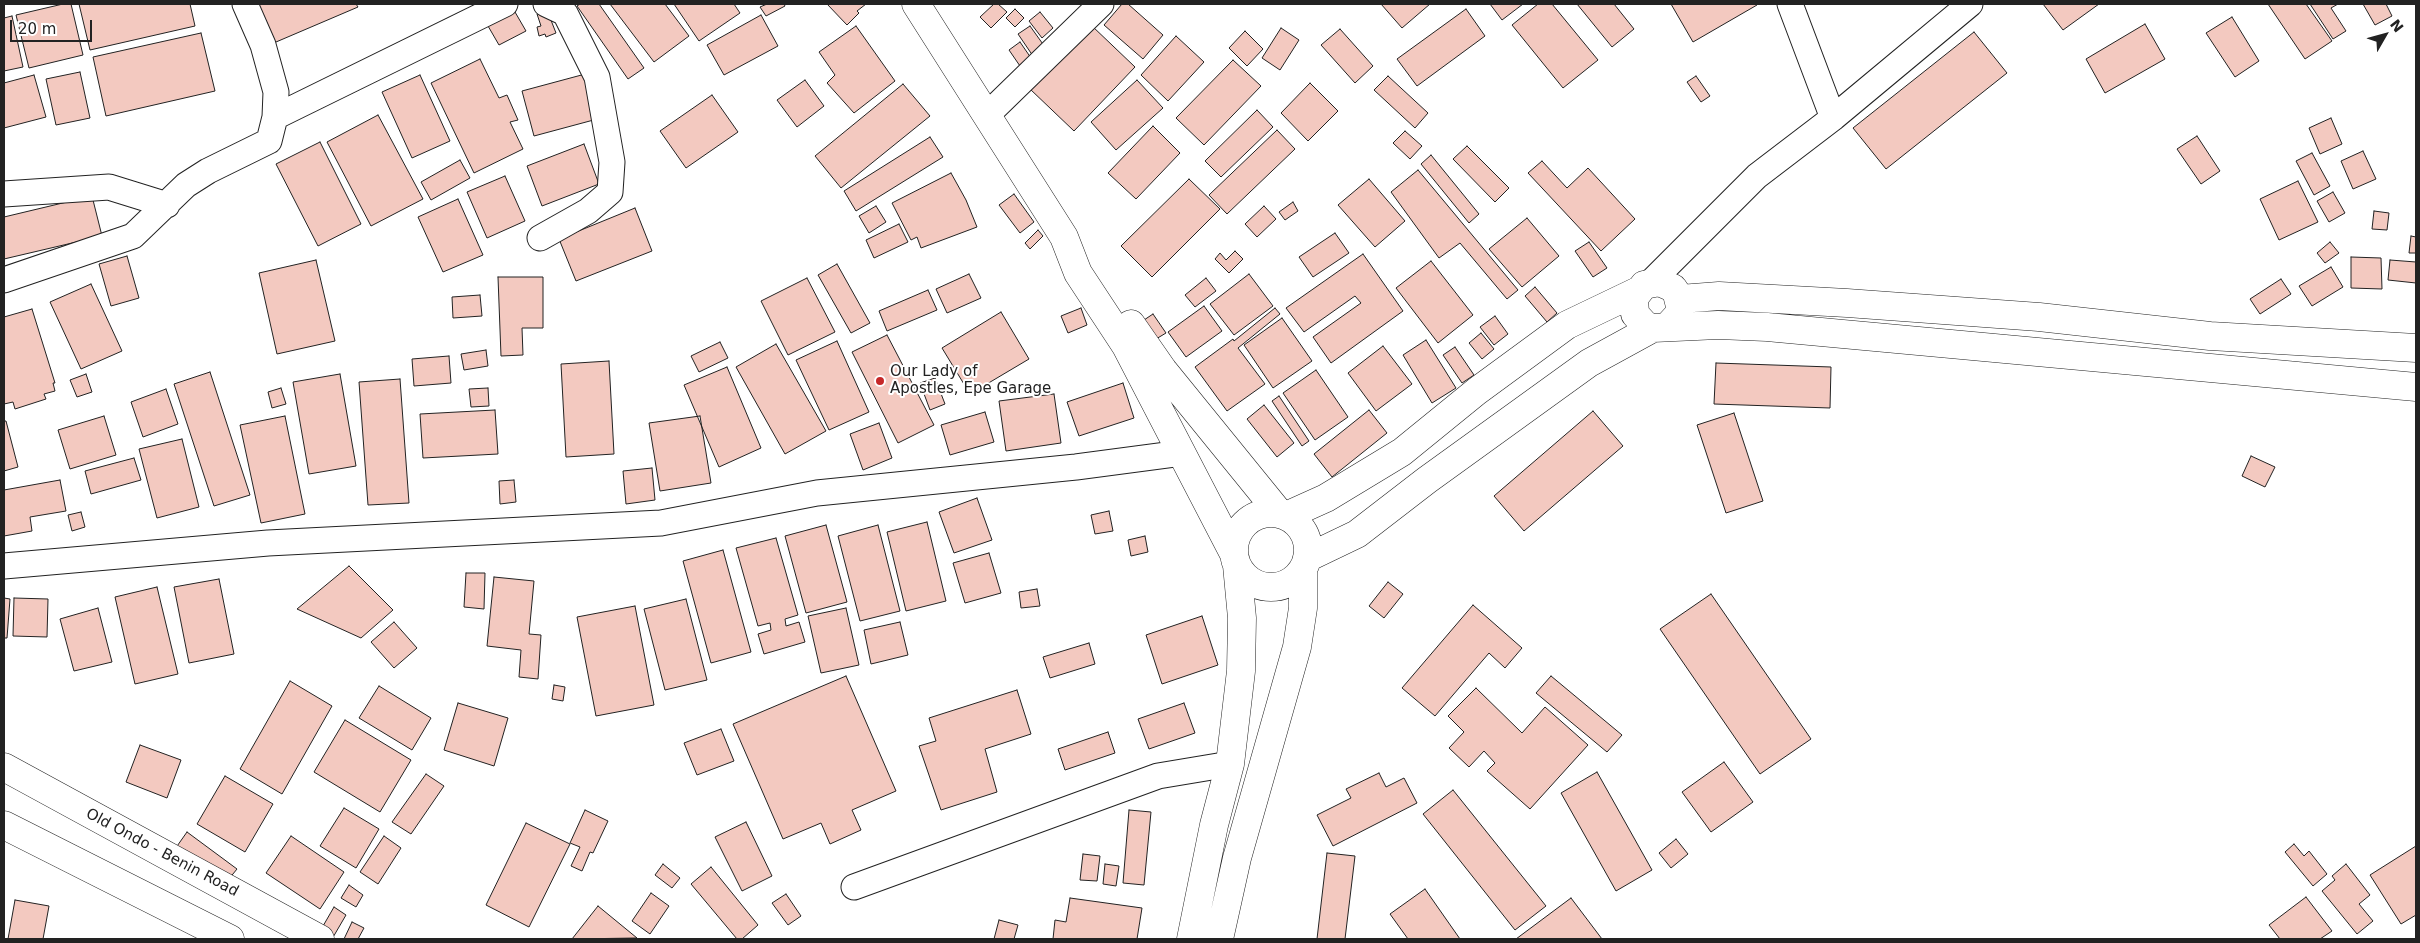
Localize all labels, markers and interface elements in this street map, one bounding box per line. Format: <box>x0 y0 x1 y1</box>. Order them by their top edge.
scale bar <box>12 10 95 42</box>
north arrow <box>2360 10 2410 60</box>
text: N <box>2387 16 2407 35</box>
text: 20 m <box>18 20 56 38</box>
place label: Our Lady of Apostles, Epe Garage <box>890 363 1051 398</box>
marker: Our Lady of Apostles, Epe Garage <box>874 375 886 387</box>
street label: Old Ondo - Benin Road <box>83 805 241 901</box>

